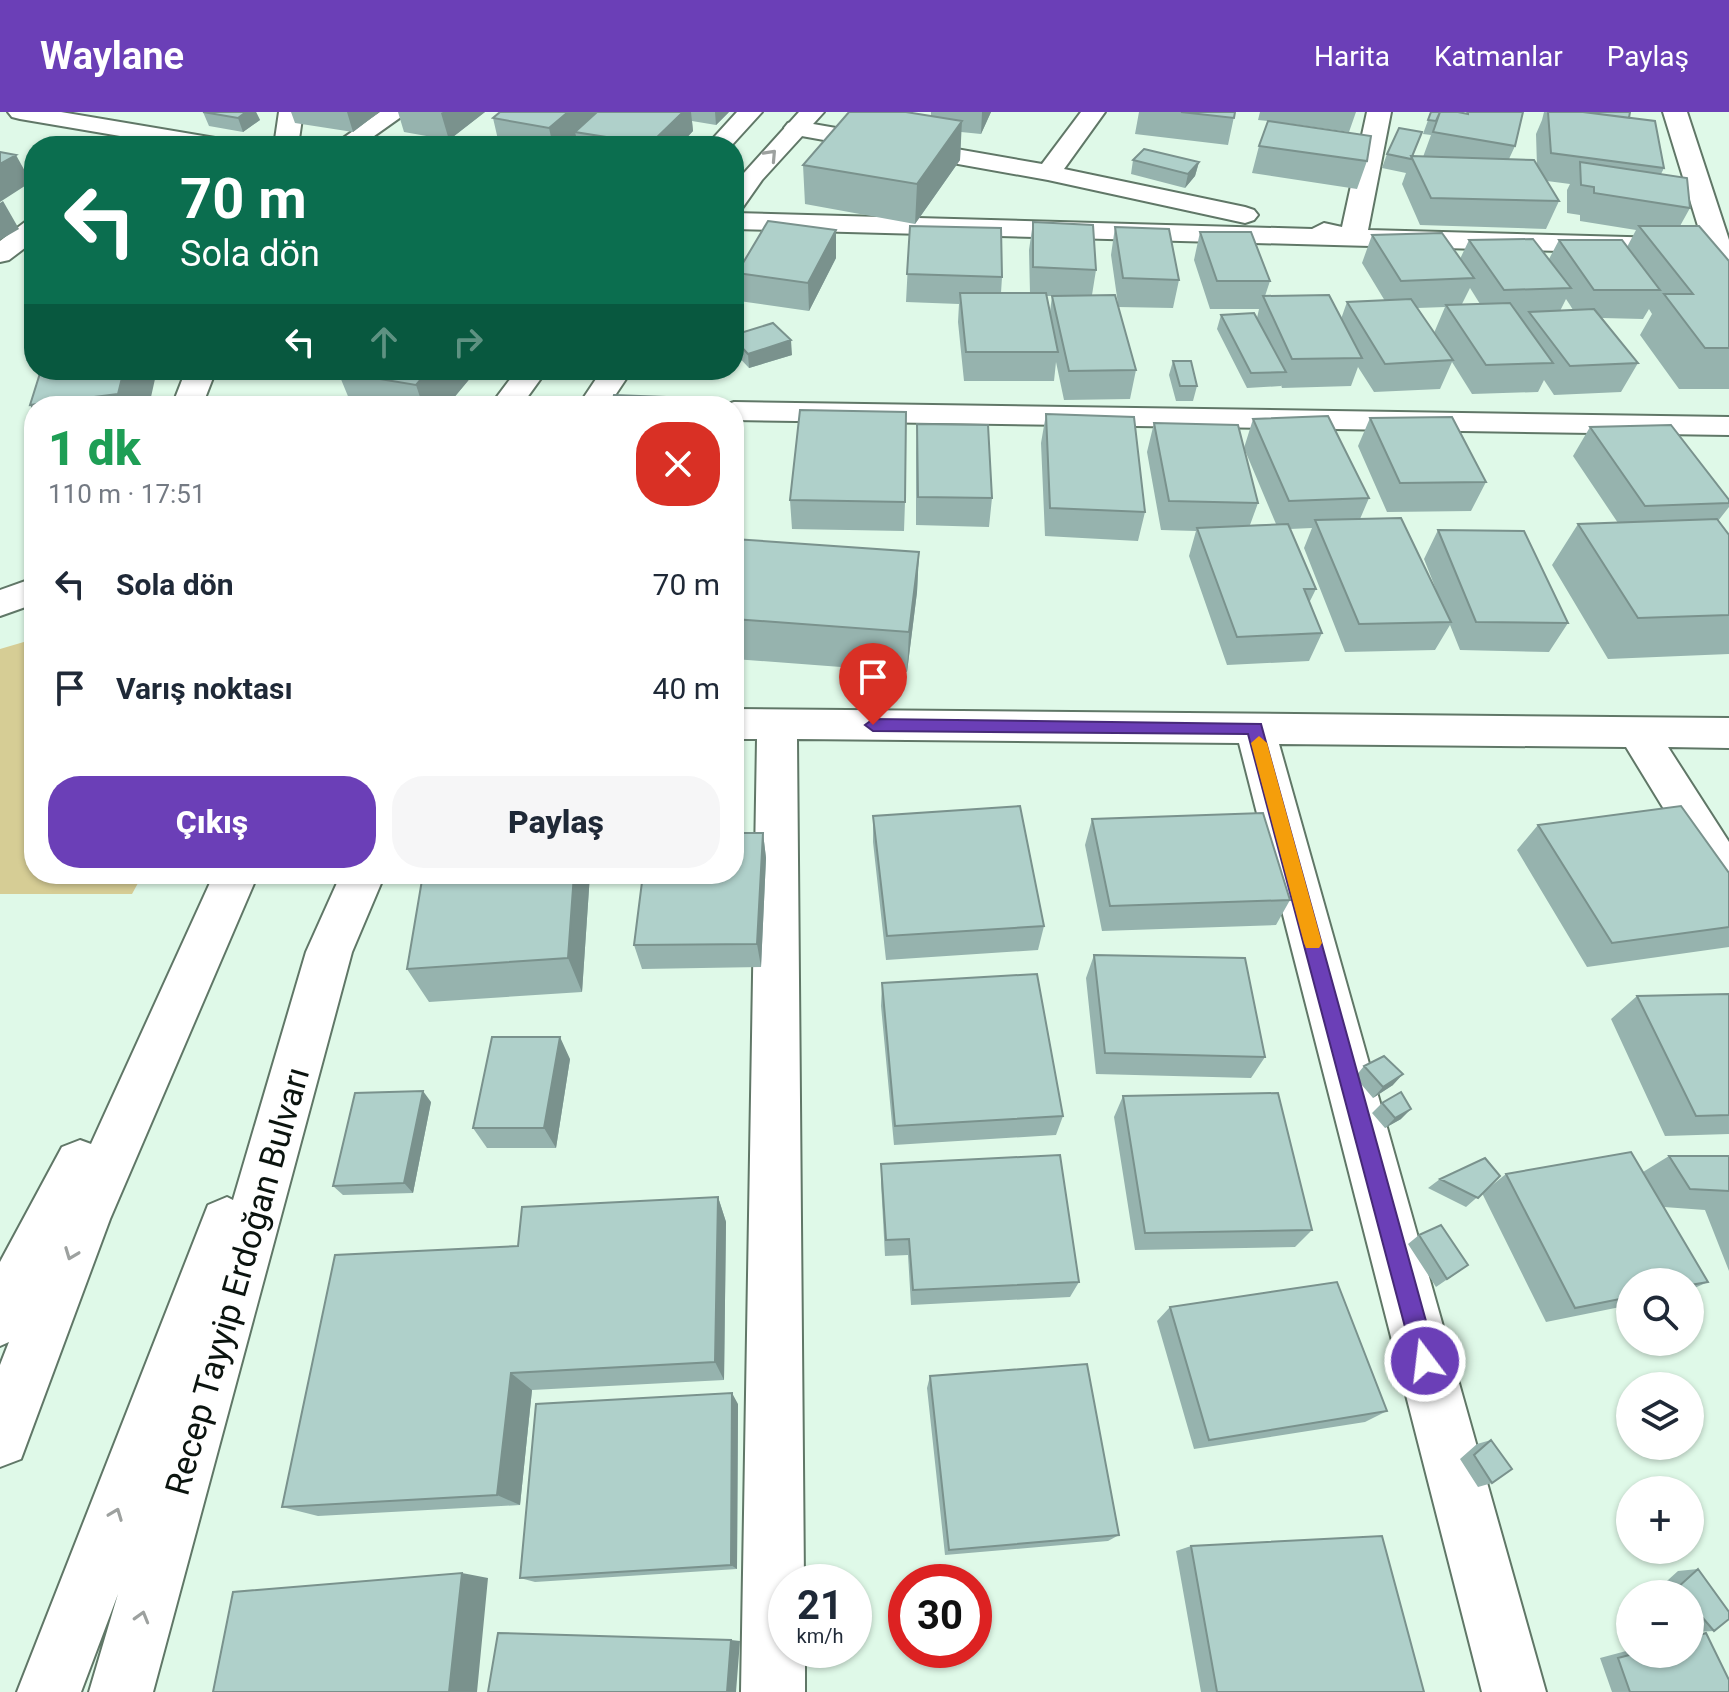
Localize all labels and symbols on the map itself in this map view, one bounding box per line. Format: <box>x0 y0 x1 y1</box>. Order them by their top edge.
one-way arrow <box>762 150 776 165</box>
pin <box>839 643 907 725</box>
street label: Recep Tayyip Erdoğan Bulvarı <box>157 1063 317 1499</box>
one-way arrow <box>64 1246 81 1260</box>
position arrow <box>1383 1319 1467 1403</box>
one-way arrow <box>106 1508 123 1522</box>
speed limit sign: 30 <box>888 1564 992 1668</box>
one-way arrow <box>133 1610 149 1624</box>

